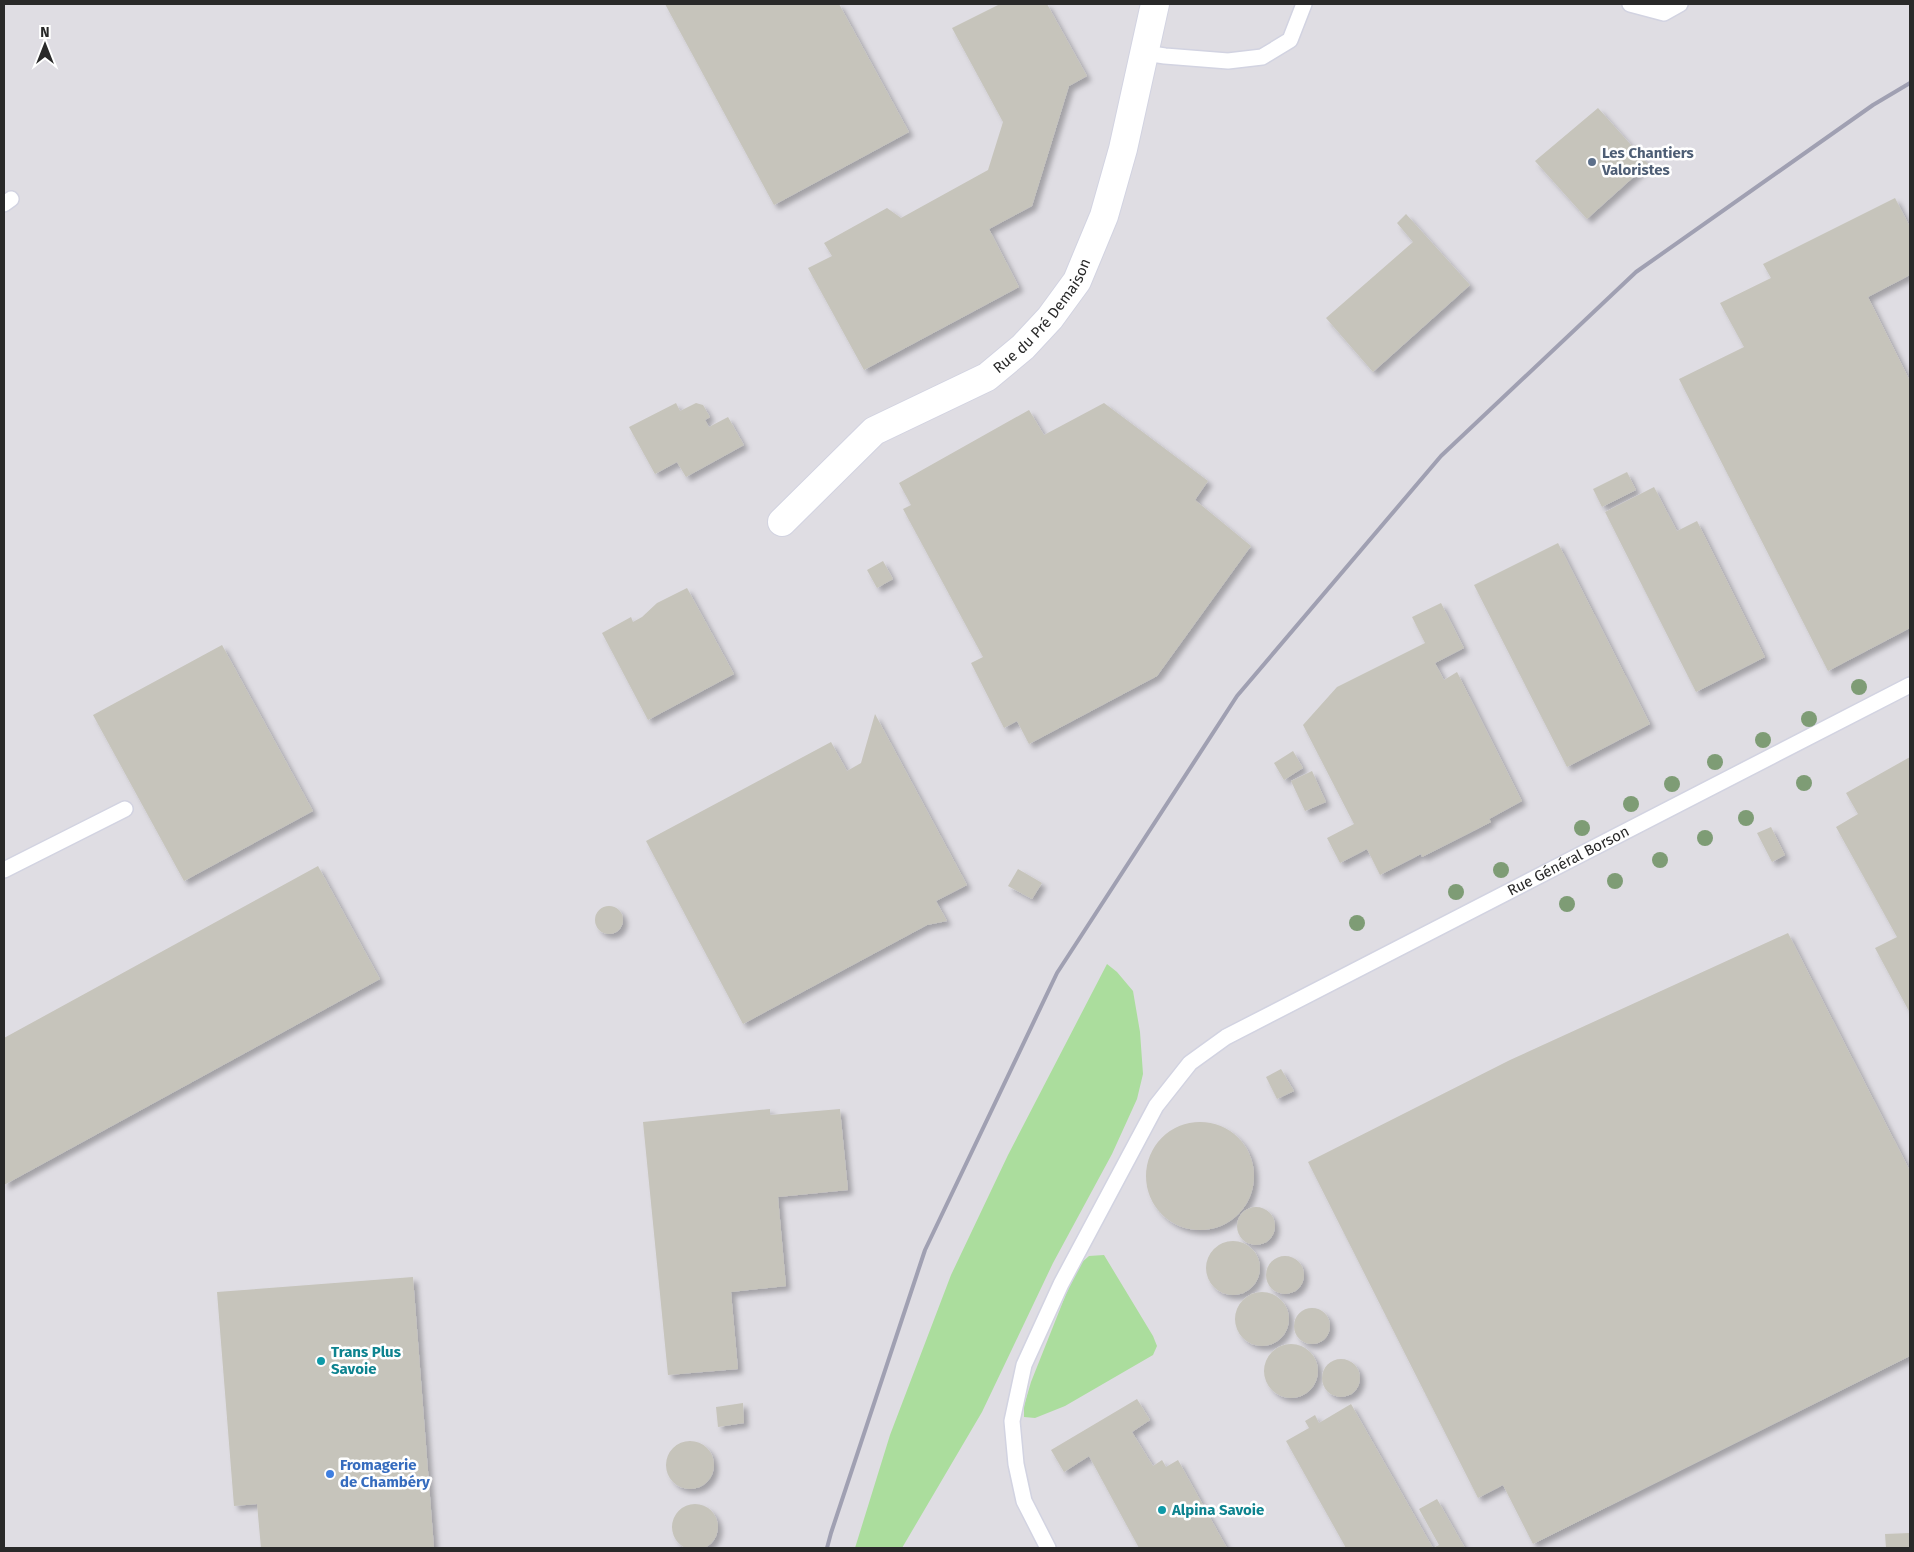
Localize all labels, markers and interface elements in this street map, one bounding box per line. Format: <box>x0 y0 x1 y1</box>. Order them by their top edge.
north arrow <box>20 20 70 70</box>
text: N <box>40 24 50 41</box>
place label: Les Chantiers Valoristes <box>1601 144 1694 179</box>
marker: Les Chantiers Valoristes <box>1586 156 1598 168</box>
street label: Rue du Pré Demaison <box>989 256 1094 377</box>
street label: Rue Général Borson <box>1504 822 1632 900</box>
place label: Trans Plus Savoie <box>331 1343 401 1378</box>
marker: Trans Plus Savoie <box>315 1355 327 1367</box>
place label: Fromagerie de Chambéry <box>340 1456 430 1491</box>
marker: Fromagerie de Chambéry <box>324 1468 336 1480</box>
place label: Alpina Savoie <box>1171 1501 1264 1519</box>
marker: Alpina Savoie <box>1156 1504 1168 1516</box>

